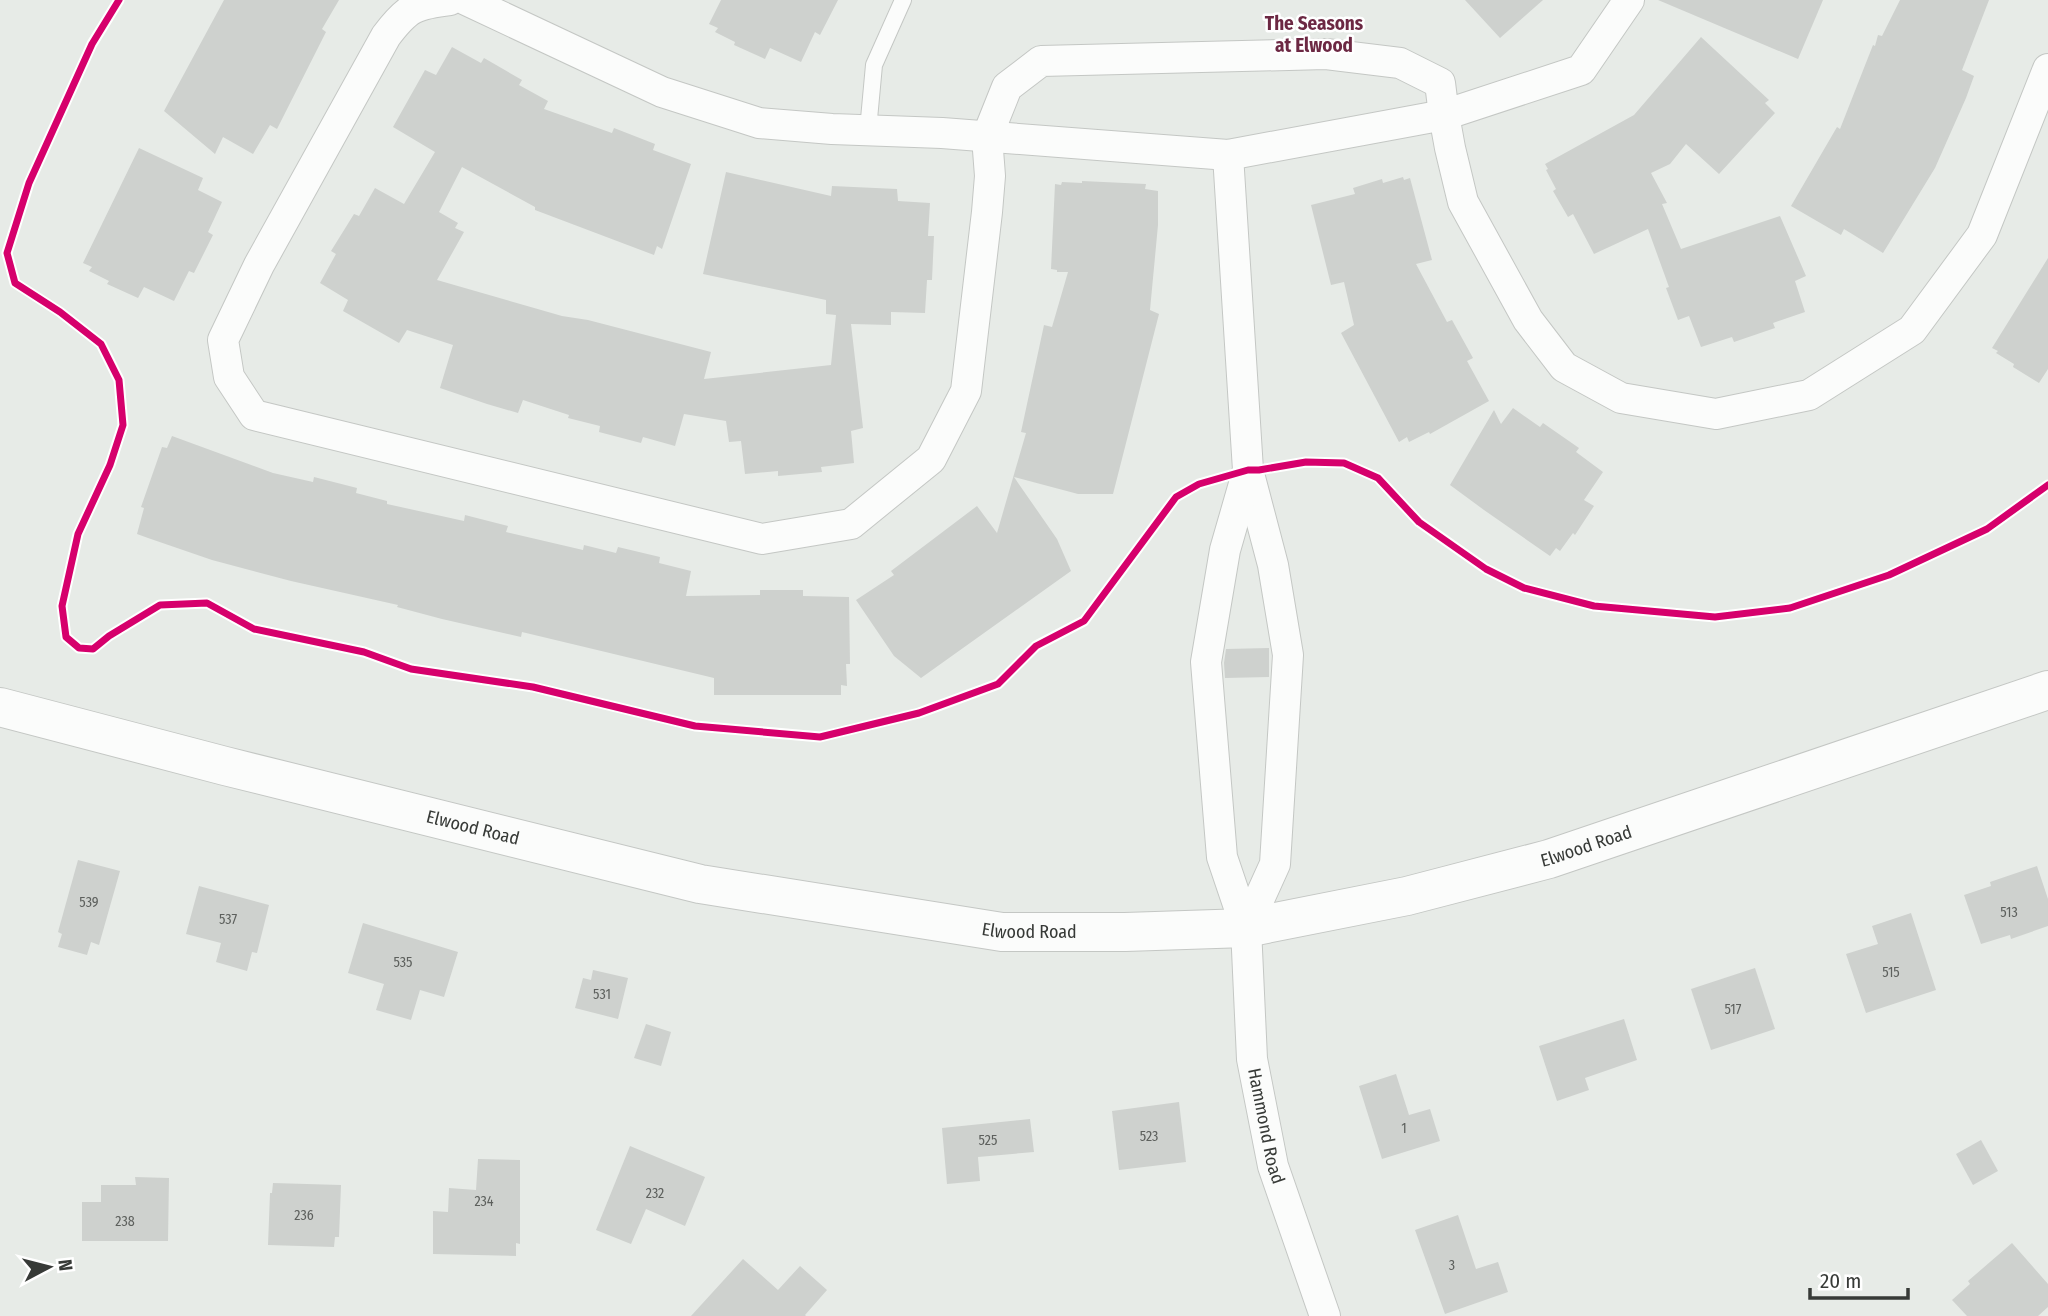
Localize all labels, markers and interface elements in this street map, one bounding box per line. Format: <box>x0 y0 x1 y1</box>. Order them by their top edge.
district label: The Seasons at Elwood <box>1265 12 1364 57</box>
street label: Elwood Road <box>424 805 522 850</box>
street label: Elwood Road <box>1538 821 1635 872</box>
house number: 539 <box>79 894 99 911</box>
house number: 513 <box>2000 904 2018 921</box>
house number: 537 <box>219 911 237 928</box>
street label: Elwood Road <box>980 918 1077 944</box>
house number: 535 <box>393 954 413 971</box>
house number: 515 <box>1882 964 1900 981</box>
house number: 531 <box>593 986 611 1003</box>
house number: 517 <box>1725 1001 1742 1018</box>
street label: Hammond Road <box>1243 1066 1289 1187</box>
house number: 1 <box>1401 1120 1407 1137</box>
house number: 523 <box>1140 1128 1158 1145</box>
house number: 525 <box>979 1132 997 1149</box>
house number: 232 <box>646 1185 664 1202</box>
house number: 234 <box>474 1193 494 1210</box>
house number: 236 <box>294 1207 314 1224</box>
house number: 238 <box>115 1213 135 1230</box>
north arrow <box>14 1232 84 1302</box>
scale bar <box>1810 1256 1908 1300</box>
house number: 3 <box>1449 1257 1455 1274</box>
text: N <box>53 1258 77 1272</box>
text: 20 m <box>1820 1268 1861 1294</box>

